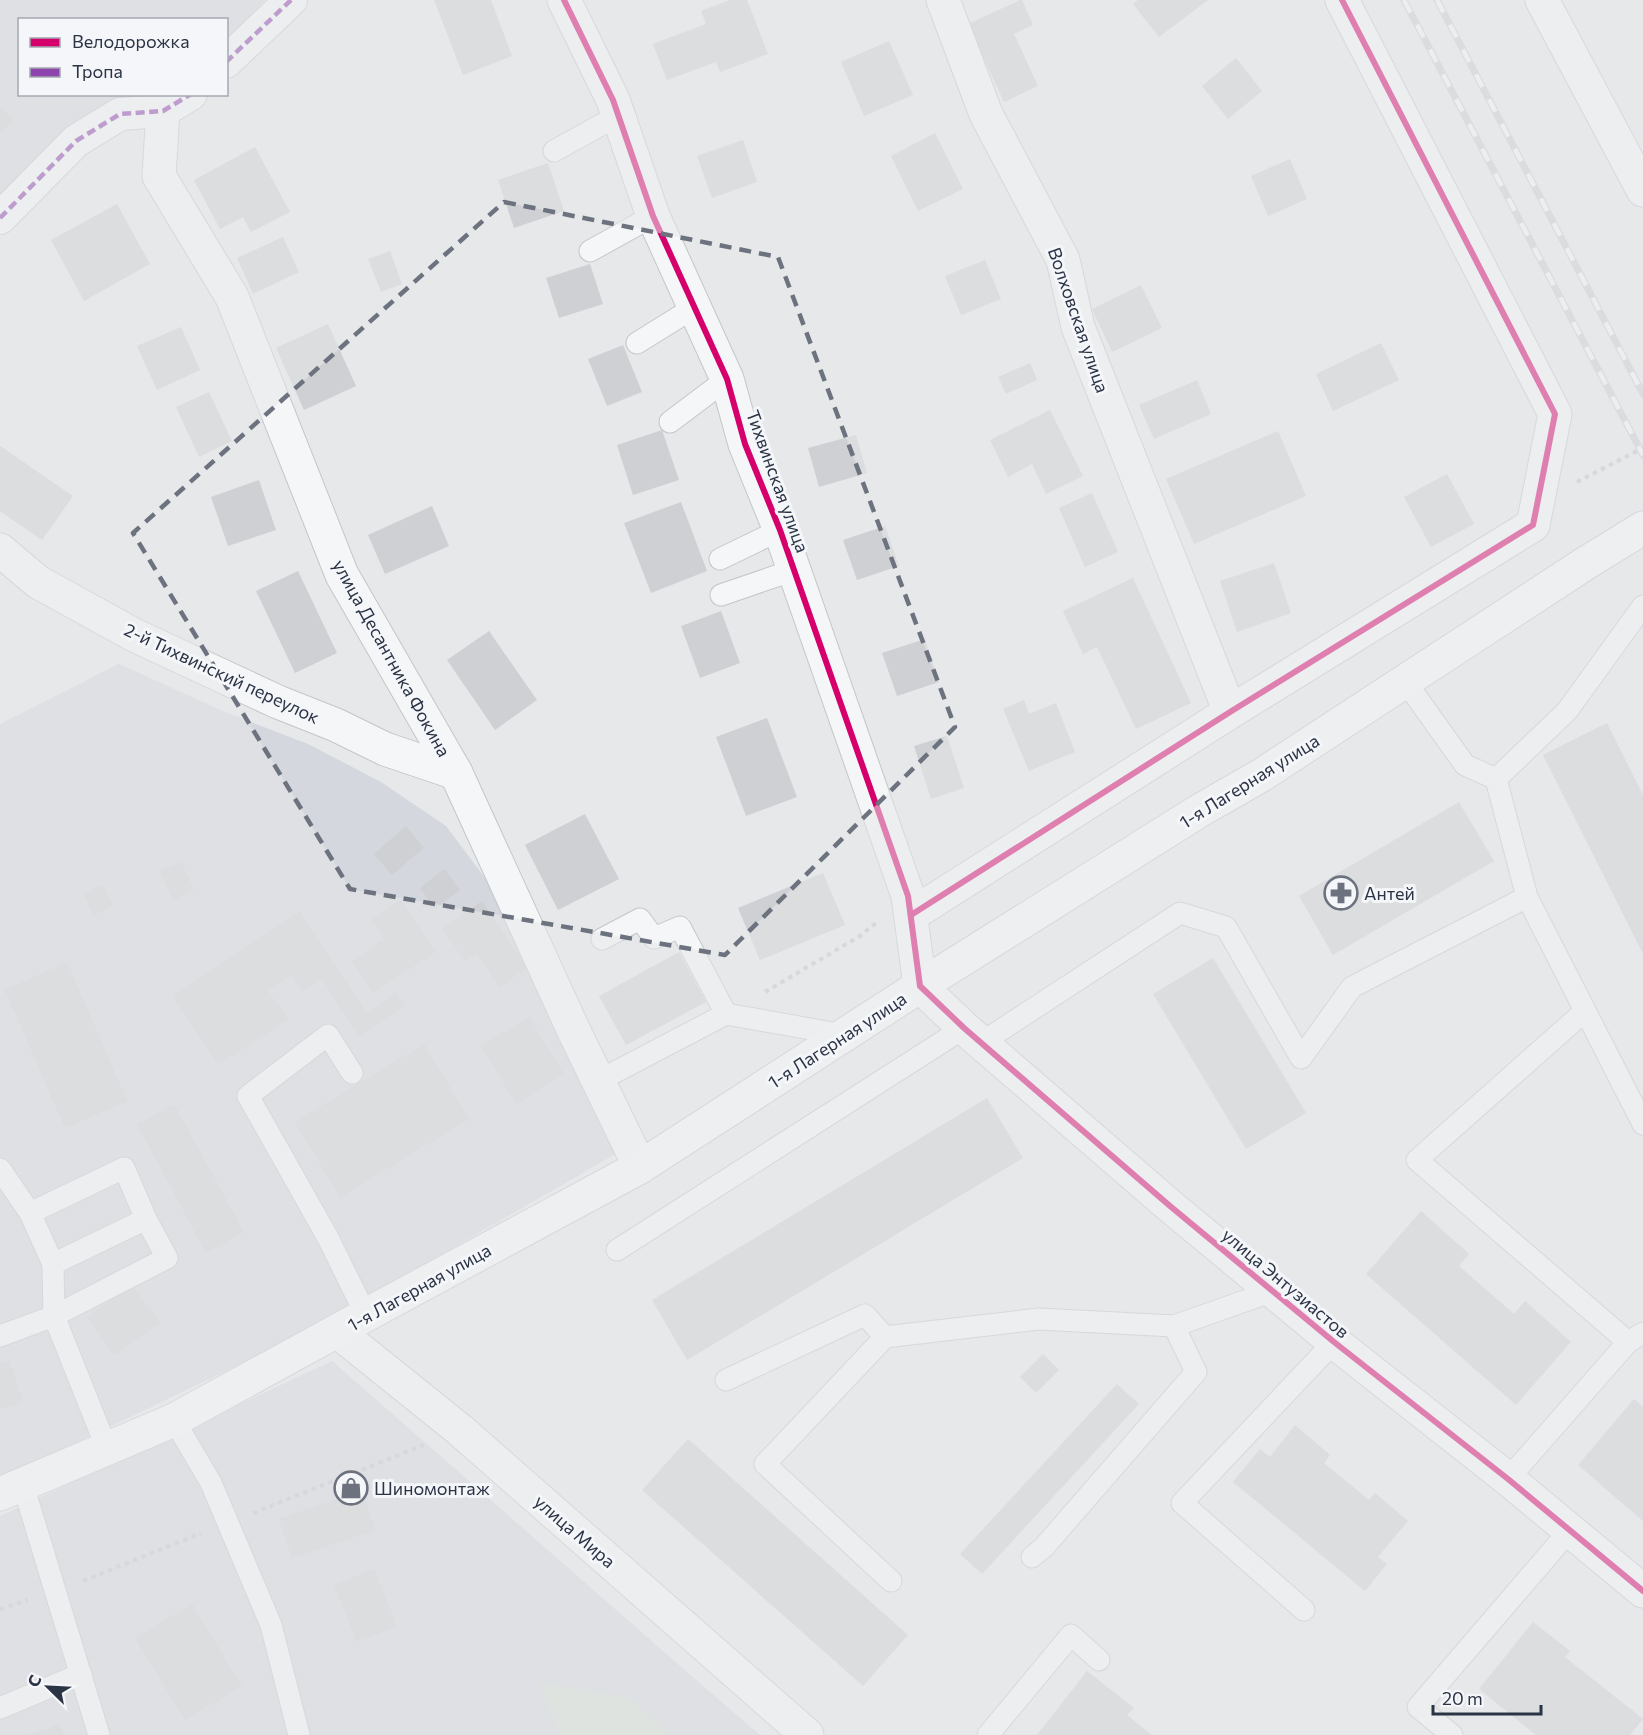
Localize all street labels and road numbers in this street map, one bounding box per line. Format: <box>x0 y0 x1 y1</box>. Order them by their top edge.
street label: Волховская улица <box>1044 245 1114 395</box>
street label: Тихвинская улица <box>742 407 814 555</box>
street label: улица Десантника Фокина <box>329 556 455 760</box>
street label: 2-й Тихвинский переулок <box>121 618 324 728</box>
street label: 1-я Лагерная улица <box>1175 729 1323 833</box>
street label: 1-я Лагерная улица <box>764 987 910 1093</box>
street label: улица Энтузиастов <box>1218 1223 1354 1343</box>
street label: 1-я Лагерная улица <box>343 1238 495 1336</box>
street label: улица Мира <box>530 1490 620 1572</box>

